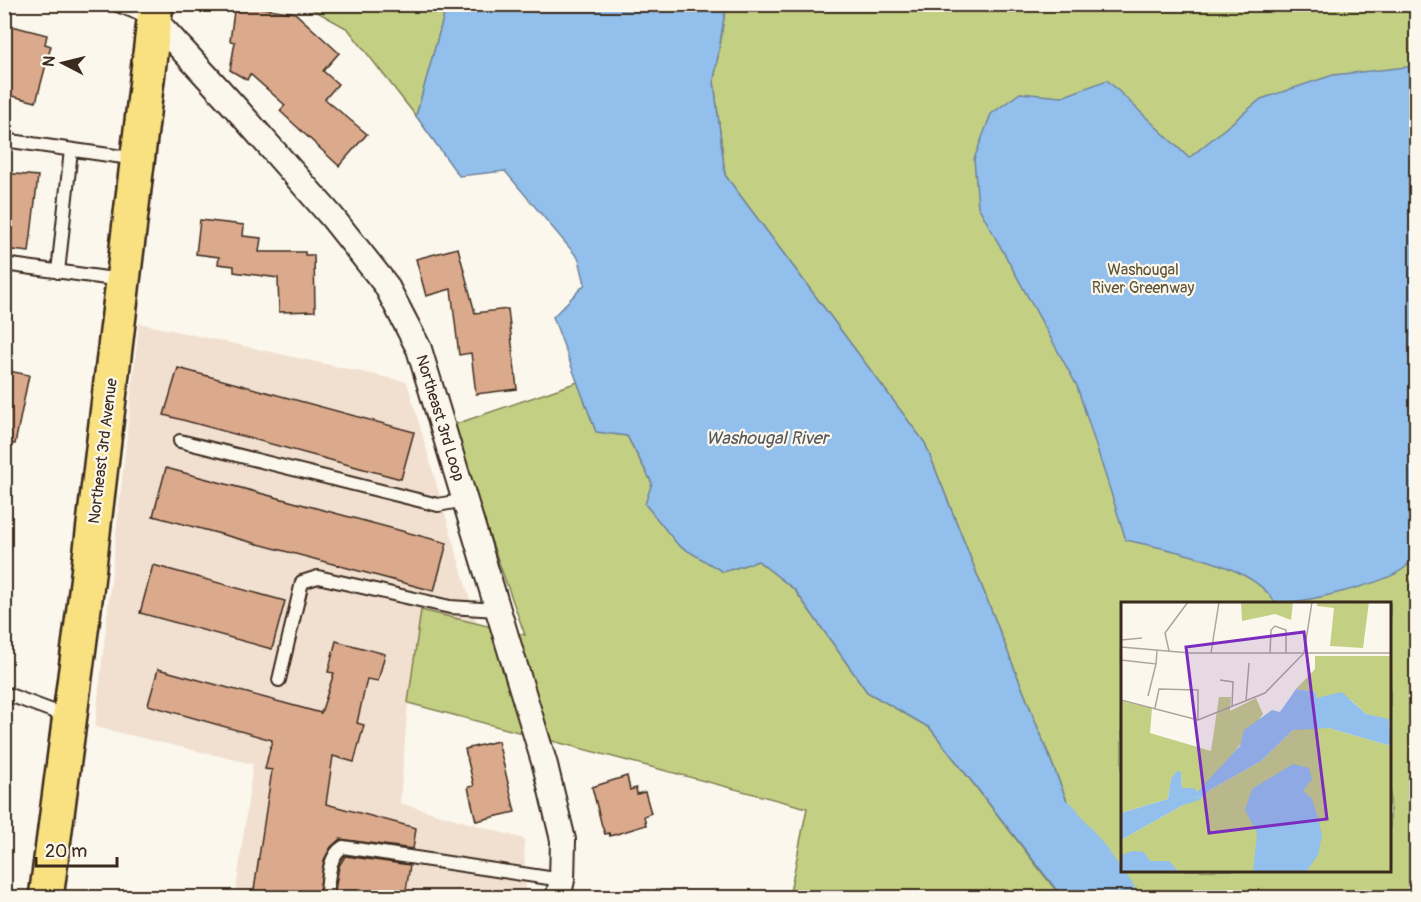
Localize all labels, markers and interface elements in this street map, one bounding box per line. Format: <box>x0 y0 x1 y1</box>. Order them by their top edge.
north arrow <box>33 33 93 93</box>
text: N <box>39 55 60 68</box>
park label: Washougal River Greenway <box>1092 260 1194 298</box>
street label: Northeast 3rd Loop <box>411 352 469 484</box>
street label: Northeast 3rd Avenue <box>84 377 122 525</box>
water label: Washougal River <box>706 427 831 450</box>
inset map <box>1121 602 1391 872</box>
scale bar <box>36 830 117 868</box>
text: 20 m <box>45 840 87 863</box>

